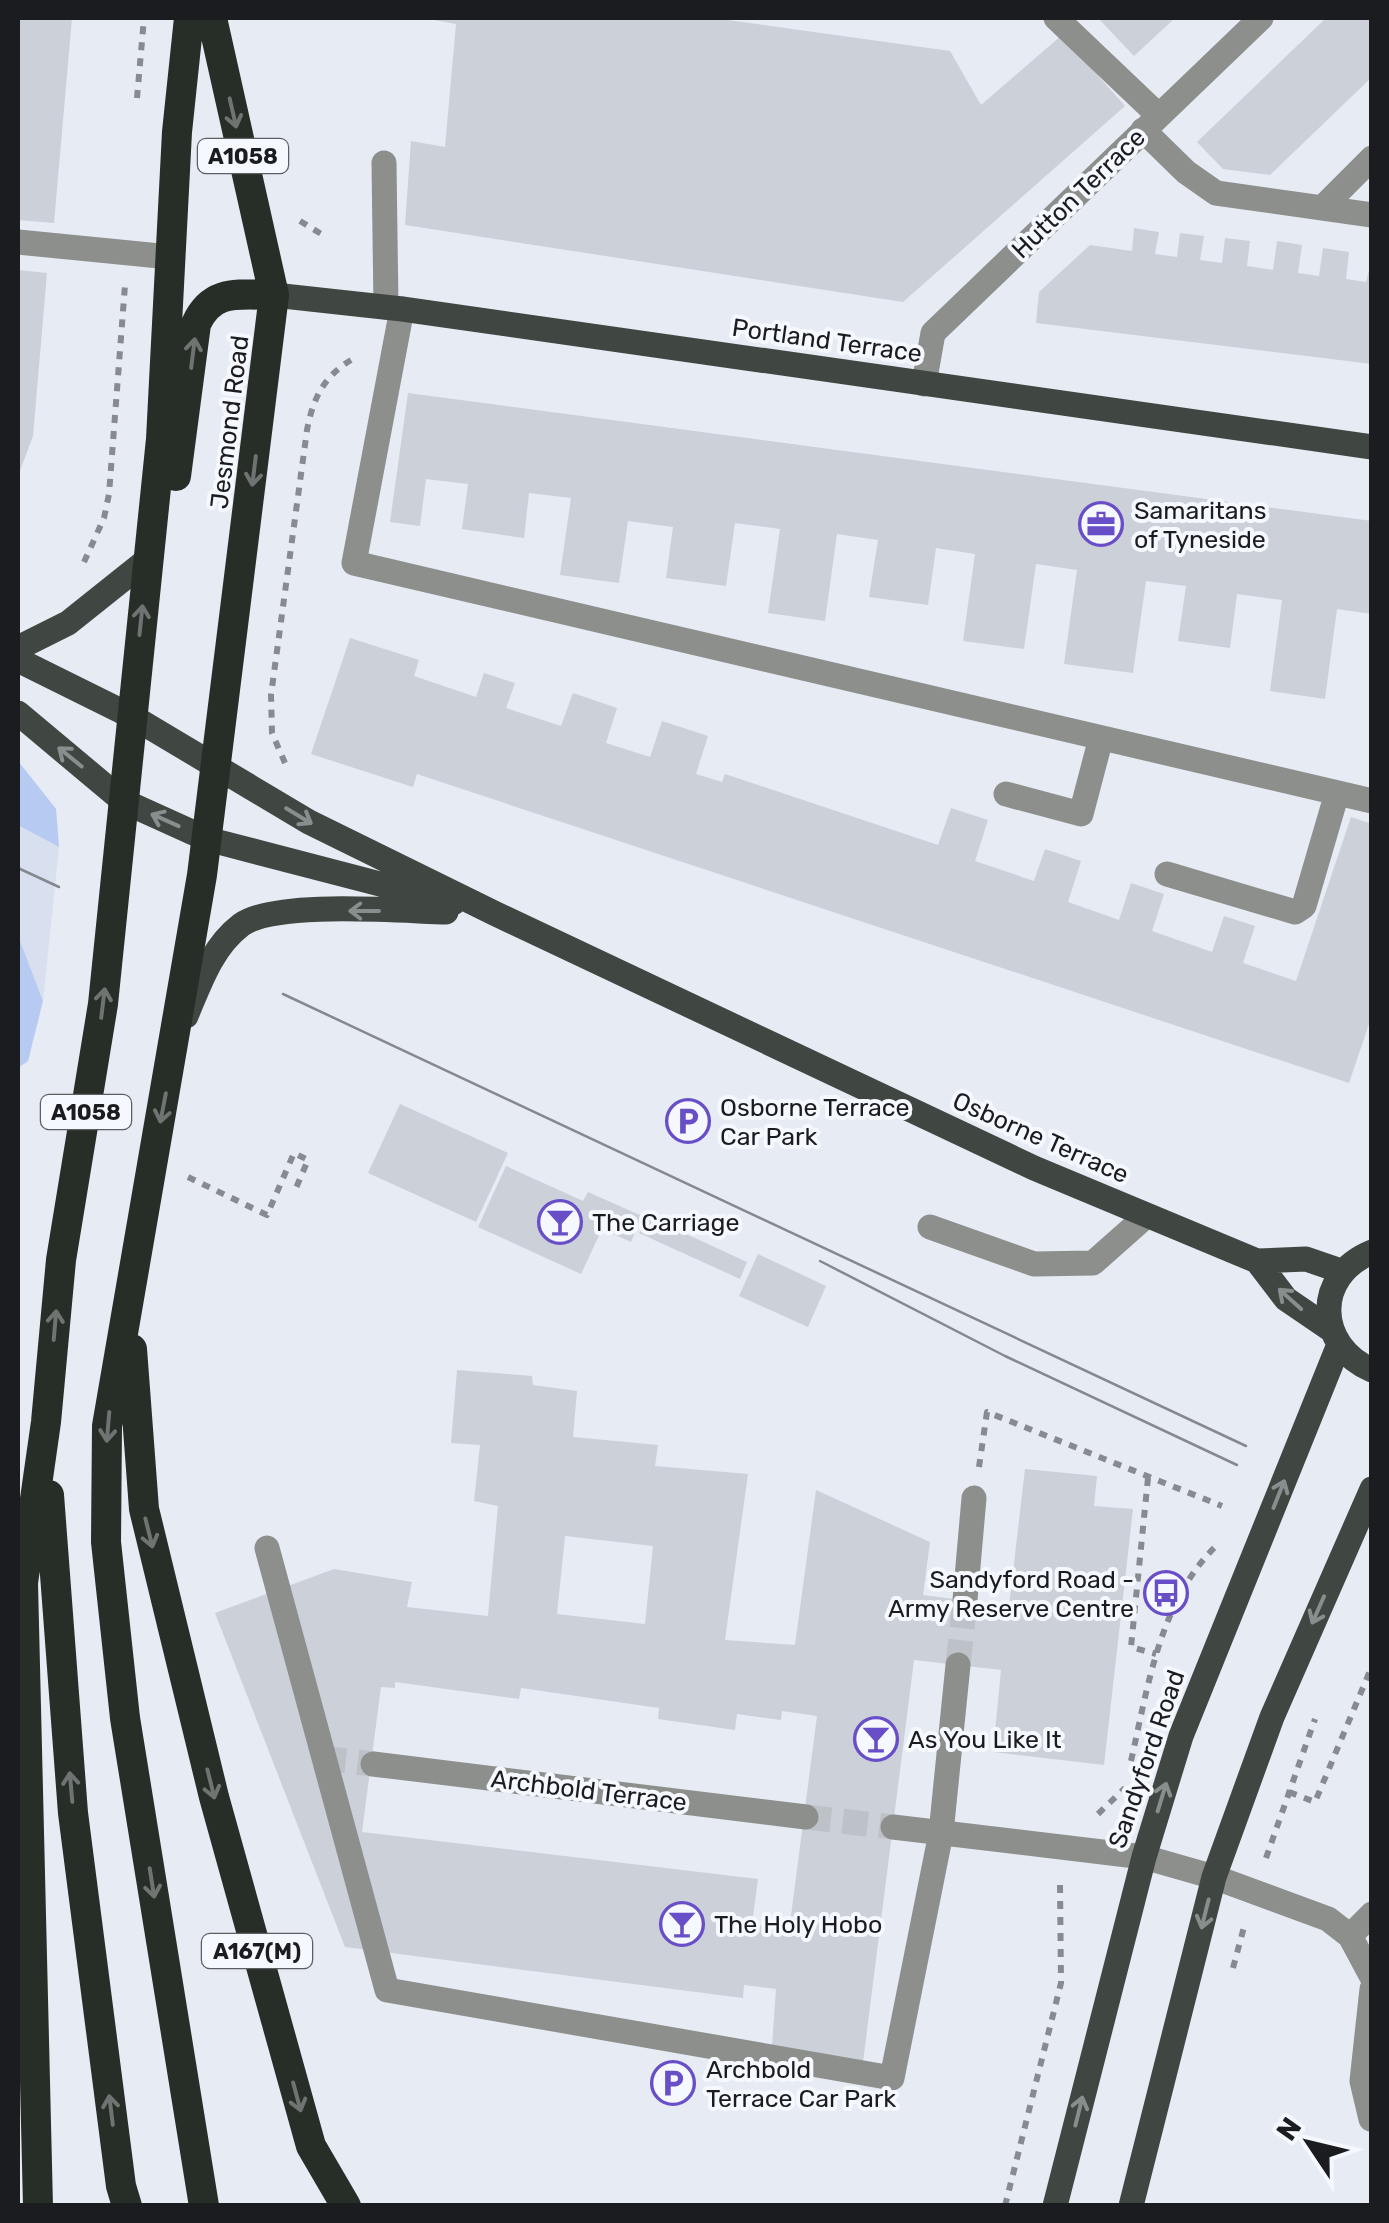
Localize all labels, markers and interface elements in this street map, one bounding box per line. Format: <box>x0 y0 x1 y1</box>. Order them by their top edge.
one-way arrow <box>225 96 243 128</box>
street label: Hutton Terrace <box>1006 123 1151 264</box>
road number: A1058 <box>198 139 288 173</box>
street label: Portland Terrace <box>730 313 924 368</box>
street label: Jesmond Road <box>204 334 255 510</box>
one-way arrow <box>184 337 202 370</box>
one-way arrow <box>244 454 262 486</box>
place label: Samaritans of Tyneside <box>1134 496 1266 554</box>
office icon: Samaritans of Tyneside <box>1078 501 1124 547</box>
one-way arrow <box>132 605 151 637</box>
one-way arrow <box>57 746 83 768</box>
one-way arrow <box>284 806 313 826</box>
one-way arrow <box>150 810 181 828</box>
one-way arrow <box>348 902 380 920</box>
one-way arrow <box>94 988 113 1020</box>
street label: Osborne Terrace <box>948 1086 1133 1189</box>
one-way arrow <box>153 1091 172 1124</box>
place label: Osborne Terrace Car Park <box>720 1093 910 1151</box>
road number: A1058 <box>41 1095 131 1129</box>
parking icon: Osborne Terrace Car Park <box>665 1098 711 1144</box>
bar icon: The Carriage <box>537 1199 583 1245</box>
place label: The Carriage <box>592 1208 740 1237</box>
one-way arrow <box>1278 1287 1303 1310</box>
one-way arrow <box>45 1309 64 1341</box>
one-way arrow <box>98 1411 117 1443</box>
one-way arrow <box>1271 1479 1289 1510</box>
one-way arrow <box>141 1516 159 1548</box>
place label: Sandyford Road - Army Reserve Centre <box>888 1565 1134 1623</box>
bus stop icon: Sandyford Road - Army Reserve Centre <box>1143 1570 1189 1616</box>
one-way arrow <box>1308 1594 1326 1625</box>
street label: Sandyford Road <box>1102 1666 1191 1852</box>
bar icon: As You Like It <box>853 1716 899 1762</box>
place label: As You Like It <box>908 1725 1062 1754</box>
street label: Archbold Terrace <box>489 1764 689 1817</box>
one-way arrow <box>202 1768 221 1799</box>
one-way arrow <box>61 1772 80 1804</box>
one-way arrow <box>1154 1782 1172 1813</box>
one-way arrow <box>143 1866 161 1899</box>
one-way arrow <box>1194 1898 1213 1929</box>
bar icon: The Holy Hobo <box>659 1901 705 1947</box>
place label: The Holy Hobo <box>714 1910 882 1939</box>
road number: A167(M) <box>202 1934 312 1968</box>
place label: Archbold Terrace Car Park <box>706 2055 896 2113</box>
parking icon: Archbold Terrace Car Park <box>650 2060 696 2106</box>
one-way arrow <box>289 2081 307 2112</box>
north arrow <box>1259 2093 1359 2193</box>
one-way arrow <box>102 2094 120 2126</box>
one-way arrow <box>1071 2096 1089 2128</box>
text: N <box>1270 2111 1308 2147</box>

